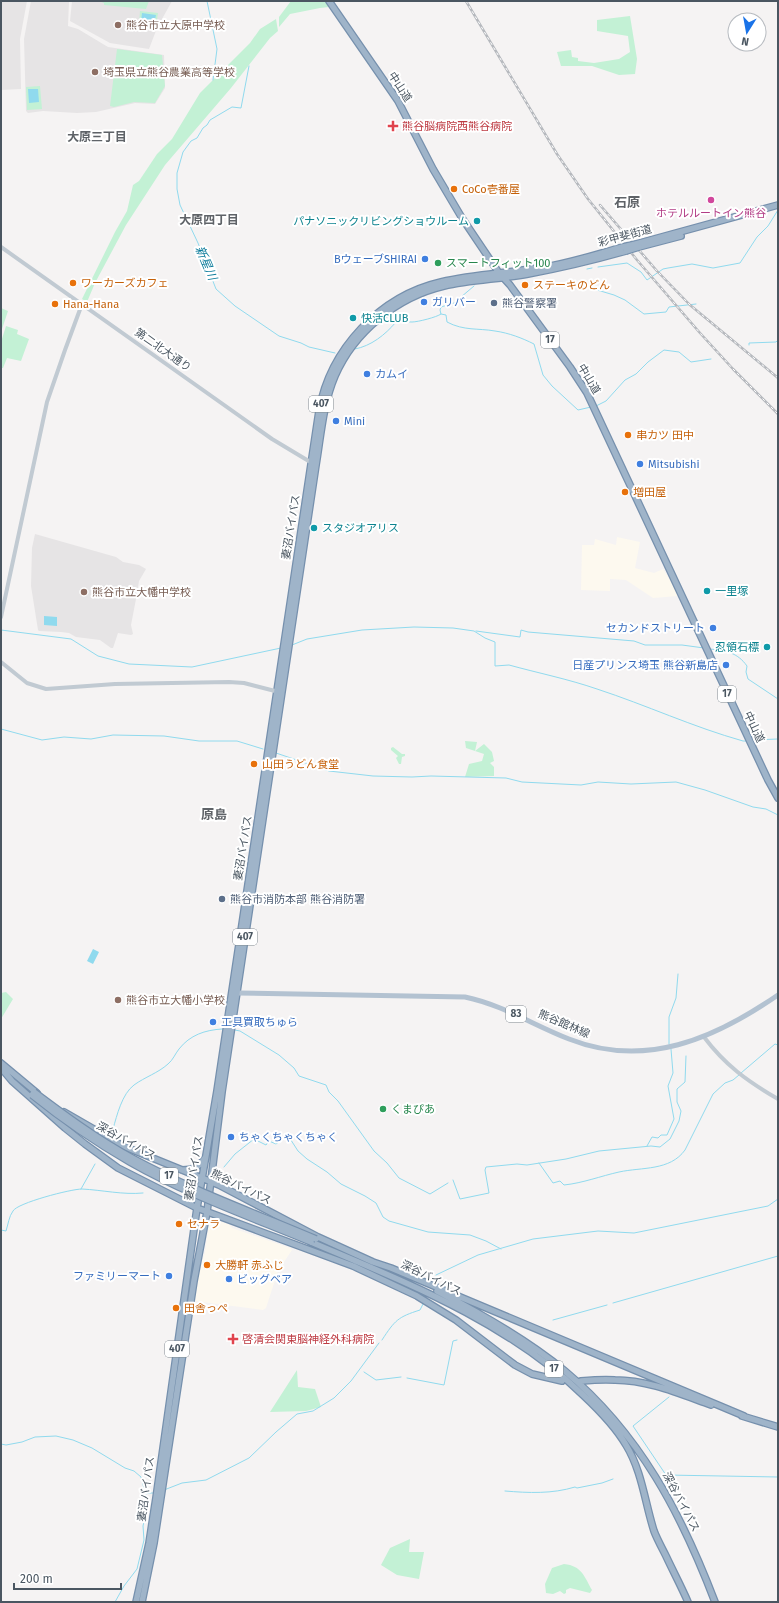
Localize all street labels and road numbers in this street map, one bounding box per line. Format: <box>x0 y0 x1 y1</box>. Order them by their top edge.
street label: 中山道 <box>386 70 414 104</box>
street label: 彩甲斐街道 <box>597 223 653 249</box>
street label: 第二北大通り <box>132 326 194 374</box>
road number: 17 <box>541 332 559 348</box>
street label: 中山道 <box>575 362 603 396</box>
road number: 407 <box>309 396 333 412</box>
street label: 妻沼バイパス <box>279 493 303 561</box>
road number: 17 <box>718 686 736 702</box>
street label: 中山道 <box>741 709 767 745</box>
street label: 妻沼バイパス <box>231 814 255 882</box>
road number: 407 <box>233 929 257 945</box>
road number: 83 <box>506 1006 526 1022</box>
street label: 熊谷館林線 <box>536 1007 592 1041</box>
street label: 深谷バイパス <box>94 1119 158 1163</box>
street label: 妻沼バイパス <box>182 1134 206 1202</box>
street label: 熊谷バイパス <box>209 1167 273 1207</box>
road number: 17 <box>160 1168 178 1184</box>
street label: 深谷バイパス <box>399 1258 463 1298</box>
road number: 407 <box>165 1341 189 1357</box>
road number: 17 <box>545 1361 563 1377</box>
street label: 妻沼バイパス <box>135 1456 157 1522</box>
street label: 深谷バイパス <box>660 1470 702 1534</box>

